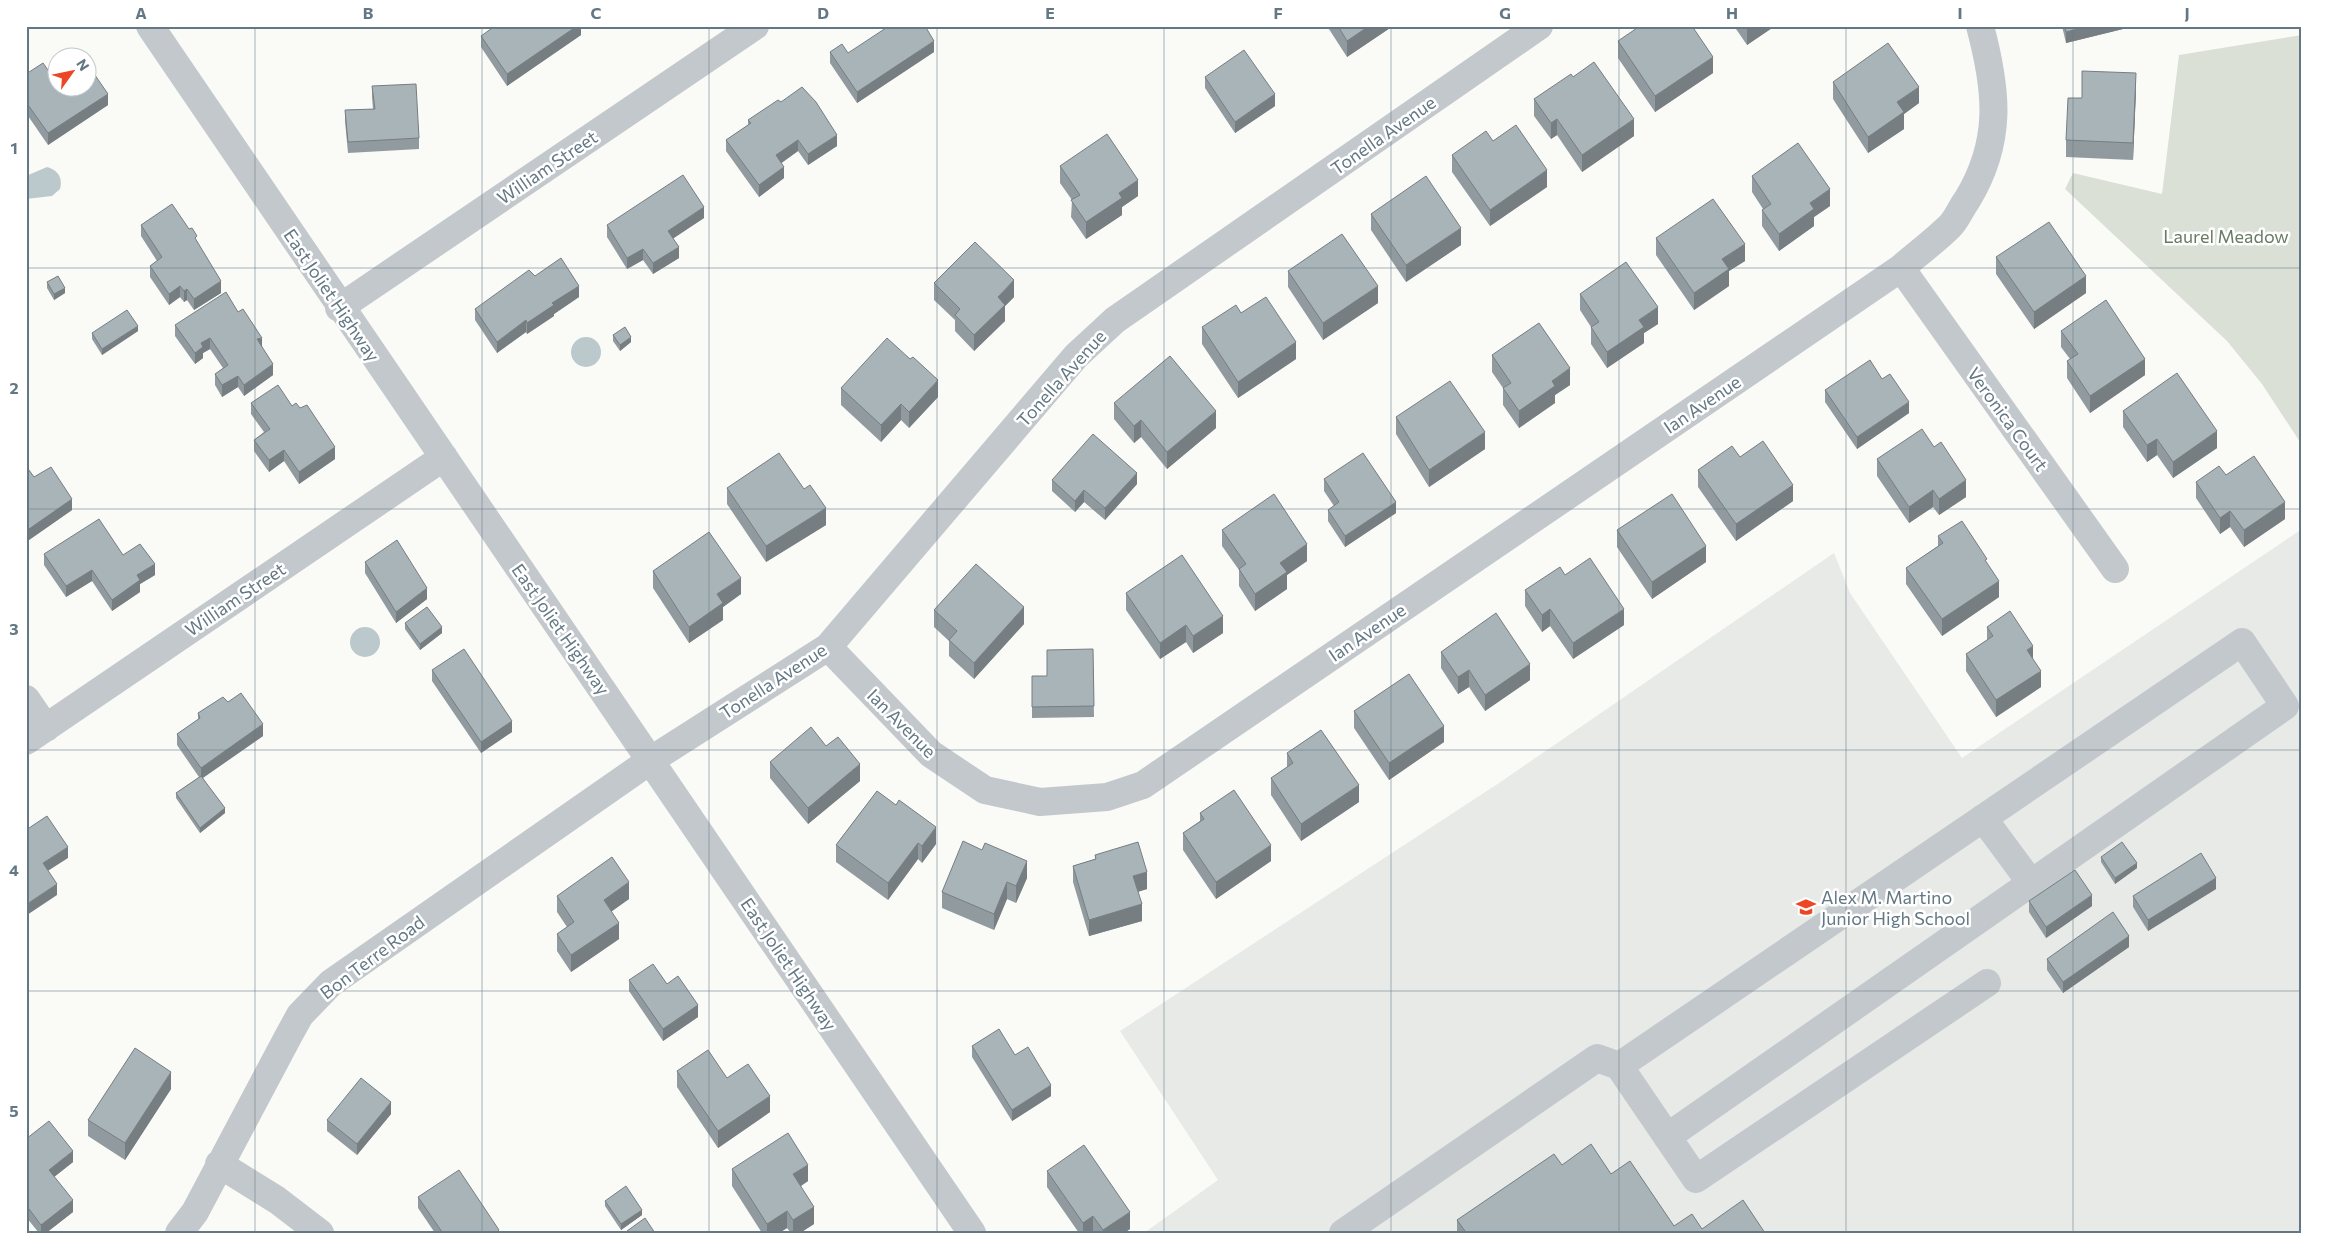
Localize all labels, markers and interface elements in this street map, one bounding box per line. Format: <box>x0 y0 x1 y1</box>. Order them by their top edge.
text: A <box>135 3 147 22</box>
text: B <box>363 3 374 22</box>
text: C <box>591 3 602 22</box>
text: D <box>817 3 829 22</box>
text: E <box>1045 3 1055 22</box>
text: F <box>1273 3 1283 22</box>
text: G <box>1499 3 1511 22</box>
text: H <box>1726 3 1738 22</box>
text: I <box>1957 3 1963 22</box>
text: J <box>2184 3 2190 22</box>
north arrow <box>48 48 98 98</box>
text: N <box>73 56 93 74</box>
street label: Tonella Avenue <box>1326 91 1440 179</box>
street label: William Street <box>493 125 601 209</box>
text: 1 <box>10 138 18 157</box>
street label: East Joliet Highway <box>279 225 385 365</box>
park label: Laurel Meadow <box>2163 225 2289 247</box>
street label: Tonella Avenue <box>1012 325 1110 431</box>
street label: Veronica Court <box>1963 363 2053 475</box>
street label: Ian Avenue <box>1659 370 1745 438</box>
text: 2 <box>9 378 19 397</box>
street label: William Street <box>181 557 289 641</box>
street label: East Joliet Highway <box>507 559 615 699</box>
street label: Ian Avenue <box>1324 598 1410 666</box>
text: 3 <box>9 619 19 638</box>
street label: Tonella Avenue <box>716 638 830 724</box>
street label: Ian Avenue <box>863 684 941 762</box>
text: 4 <box>9 860 19 879</box>
place label: Alex M. Martino Junior High School <box>1821 886 1970 929</box>
street label: East Joliet Highway <box>736 894 842 1034</box>
school or university icon: Alex M. Martino Junior High School <box>1795 896 1817 918</box>
street label: Bon Terre Road <box>316 911 428 1003</box>
text: 5 <box>9 1101 19 1120</box>

